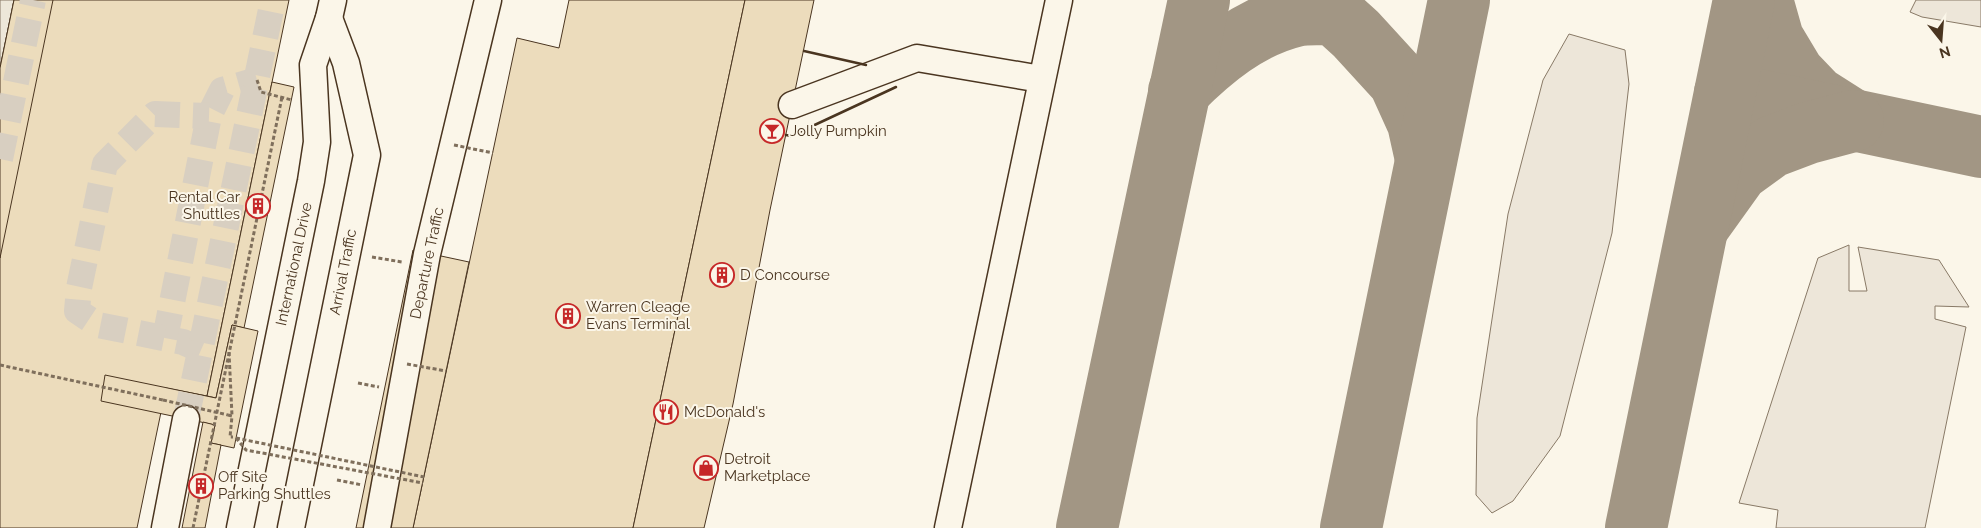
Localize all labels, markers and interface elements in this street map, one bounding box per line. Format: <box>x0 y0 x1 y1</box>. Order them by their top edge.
north arrow <box>1916 15 1966 65</box>
text: N <box>1937 43 1952 62</box>
bar icon: Jolly Pumpkin <box>759 118 785 144</box>
place label: Jolly Pumpkin <box>790 122 887 140</box>
place label: Rental Car Shuttles <box>169 188 241 223</box>
building icon: Rental Car Shuttles <box>245 193 271 219</box>
street label: International Drive <box>272 201 316 327</box>
street label: Departure Traffic <box>406 205 448 321</box>
street label: Arrival Traffic <box>326 227 360 317</box>
building icon: D Concourse <box>709 262 735 288</box>
place label: D Concourse <box>740 266 830 284</box>
place label: Warren Cleage Evans Terminal <box>586 298 691 333</box>
building icon: Warren Cleage Evans Terminal <box>555 303 581 329</box>
restaurant icon: McDonald's <box>653 399 679 425</box>
place label: McDonald's <box>684 403 765 421</box>
place label: Detroit Marketplace <box>724 450 810 485</box>
shop icon: Detroit Marketplace <box>693 455 719 481</box>
place label: Off Site Parking Shuttles <box>218 468 331 503</box>
building icon: Off Site Parking Shuttles <box>188 473 214 499</box>

